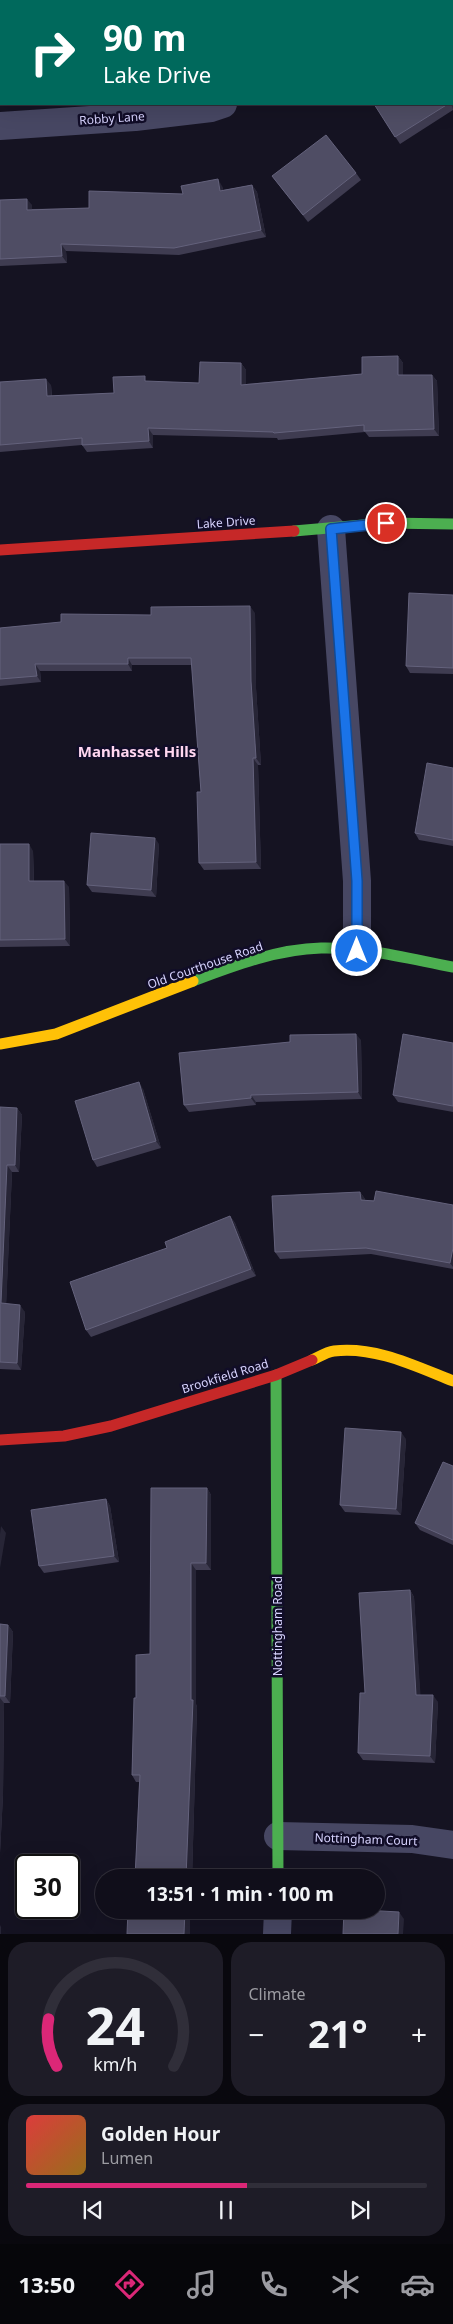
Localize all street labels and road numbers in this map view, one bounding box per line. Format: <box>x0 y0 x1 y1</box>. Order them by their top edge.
street label: Robby Lane <box>79 107 146 129</box>
street label: Lake Drive <box>196 511 256 533</box>
street label: Old Courthouse Road <box>145 937 265 993</box>
street label: Brookfield Road <box>180 1355 270 1397</box>
street label: Nottingham Road <box>269 1576 286 1676</box>
street label: Nottingham Court <box>314 1829 418 1849</box>

